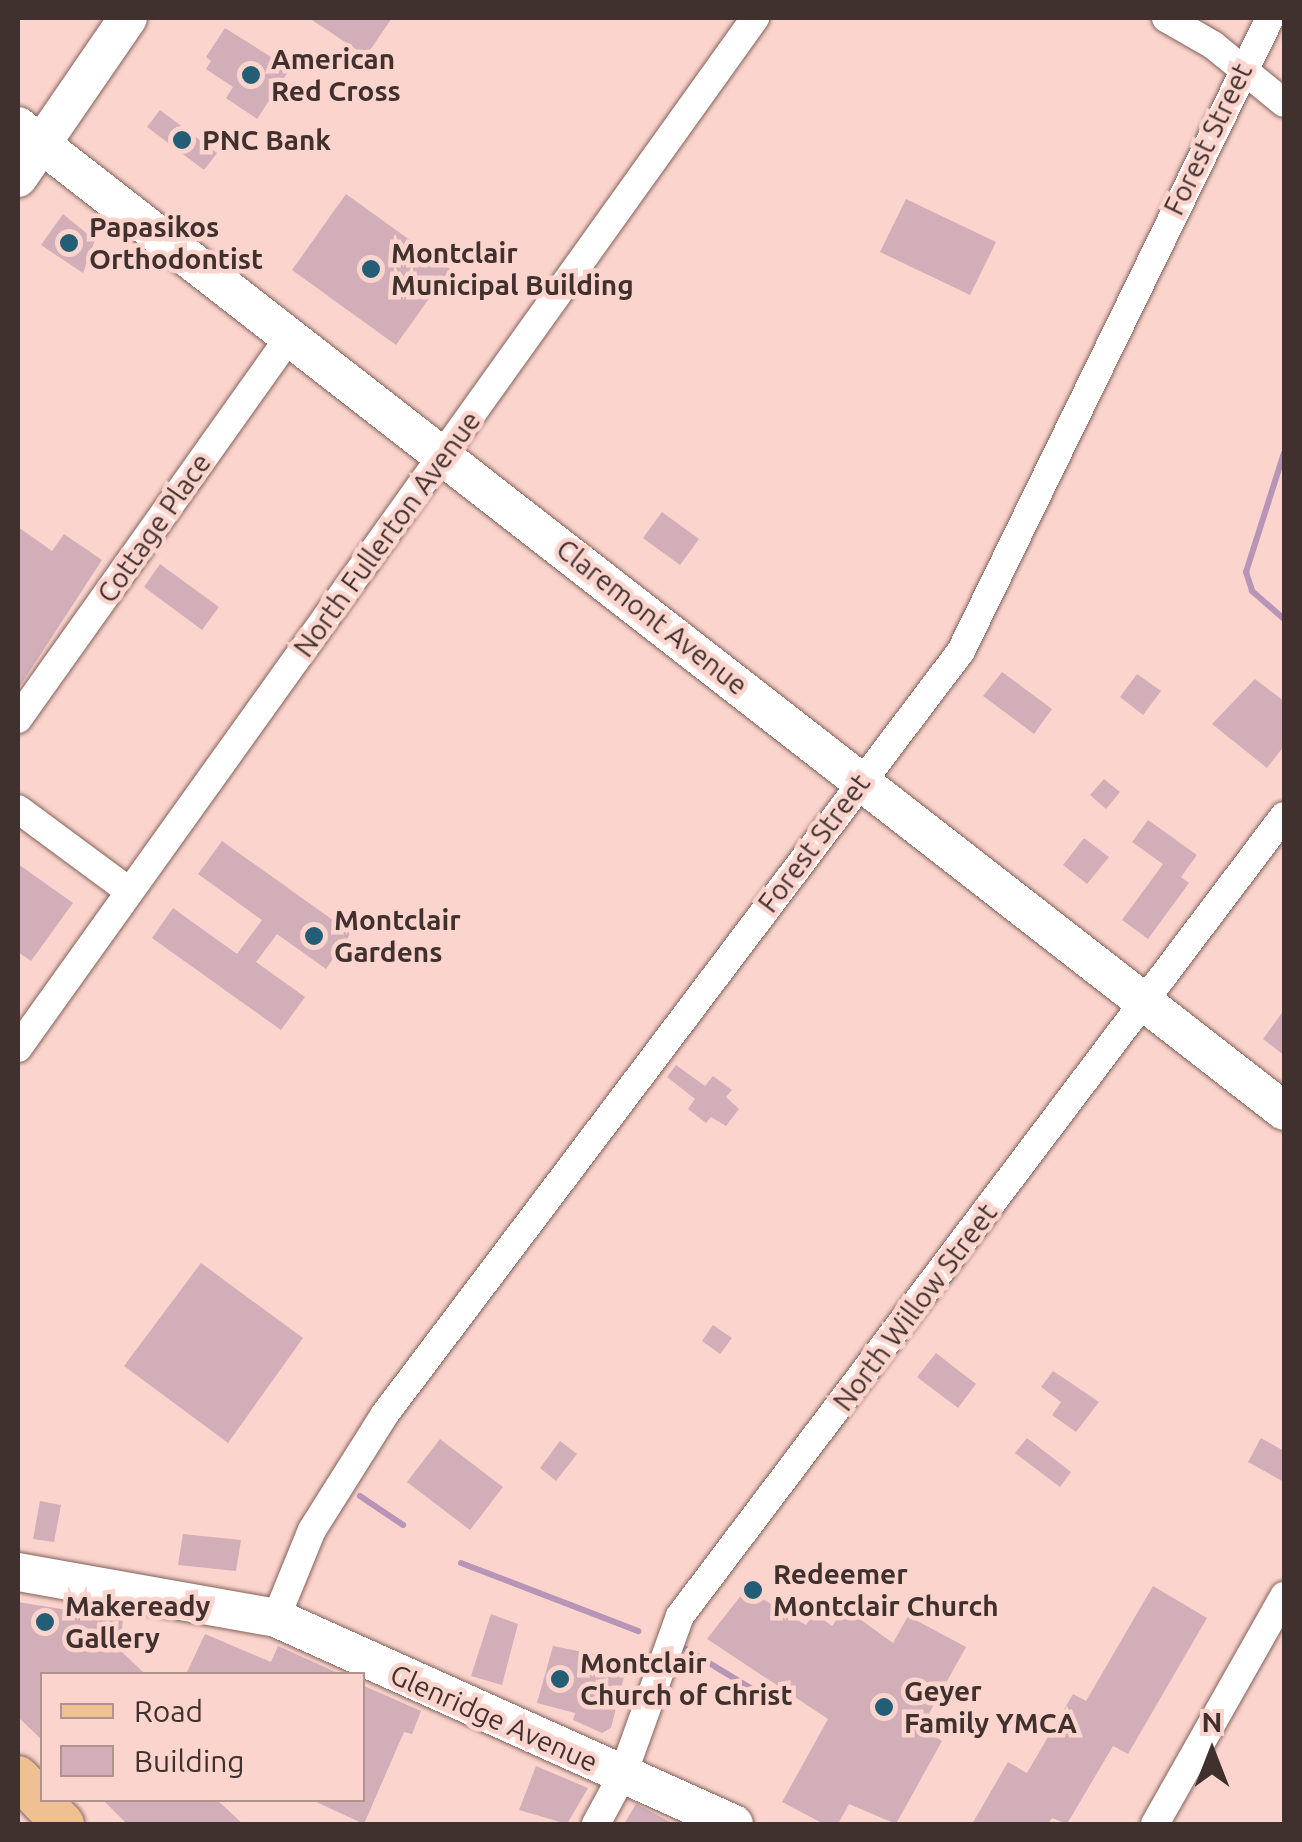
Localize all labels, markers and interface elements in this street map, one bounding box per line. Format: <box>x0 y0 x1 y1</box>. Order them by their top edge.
place label: American Red Cross <box>271 42 401 108</box>
street label: Forest Street <box>1157 58 1259 220</box>
marker: American Red Cross <box>240 64 262 86</box>
place label: PNC Bank <box>202 123 331 157</box>
marker: PNC Bank <box>171 129 193 151</box>
place label: Papasikos Orthodontist <box>89 210 263 276</box>
marker: Papasikos Orthodontist <box>58 232 80 254</box>
place label: Montclair Municipal Building <box>391 236 634 302</box>
marker: Montclair Municipal Building <box>360 258 382 280</box>
street label: North Fullerton Avenue <box>287 405 487 663</box>
street label: Cottage Place <box>90 447 218 609</box>
street label: Claremont Avenue <box>550 532 754 702</box>
street label: Forest Street <box>751 767 877 919</box>
place label: Montclair Gardens <box>334 903 461 969</box>
marker: Montclair Gardens <box>303 925 325 947</box>
street label: North Willow Street <box>826 1197 1004 1417</box>
place label: Redeemer Montclair Church <box>773 1557 999 1623</box>
marker: Redeemer Montclair Church <box>742 1579 764 1601</box>
place label: Makeready Gallery <box>65 1589 210 1655</box>
marker: Makeready Gallery <box>34 1611 56 1633</box>
place label: Montclair Church of Christ <box>580 1646 793 1712</box>
street label: Glenridge Avenue <box>385 1657 603 1779</box>
marker: Montclair Church of Christ <box>549 1668 571 1690</box>
legend <box>40 1672 365 1802</box>
place label: Geyer Family YMCA <box>904 1674 1077 1740</box>
text: Road <box>134 1694 203 1728</box>
marker: Geyer Family YMCA <box>873 1696 895 1718</box>
north arrow <box>1162 1702 1262 1802</box>
text: N <box>1202 1706 1222 1737</box>
text: Building <box>134 1744 245 1778</box>

